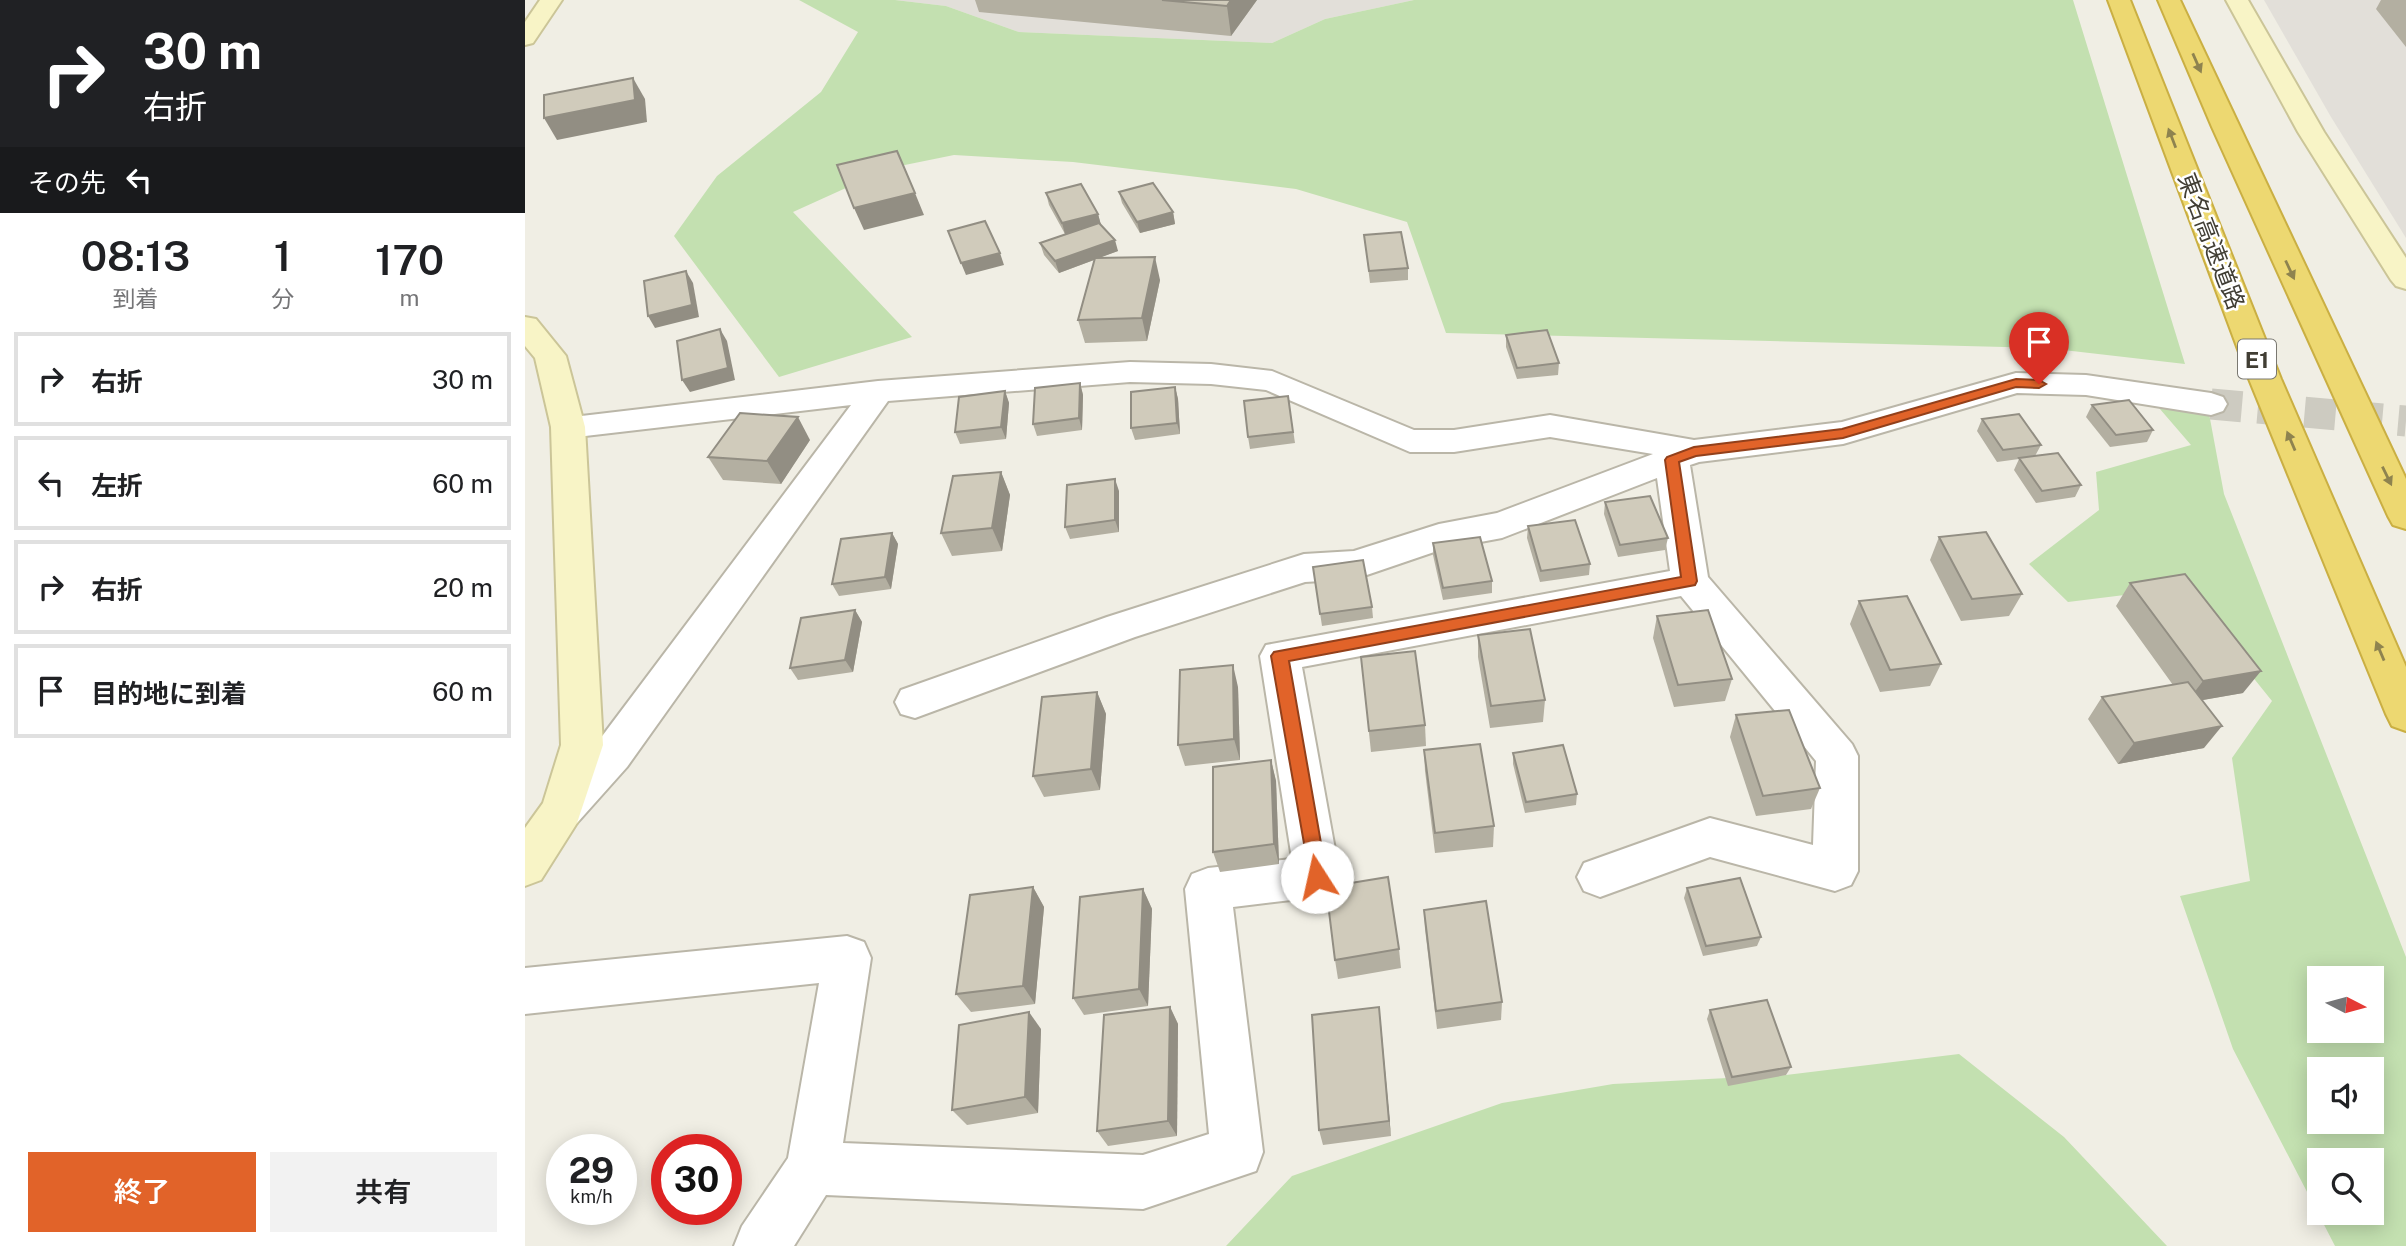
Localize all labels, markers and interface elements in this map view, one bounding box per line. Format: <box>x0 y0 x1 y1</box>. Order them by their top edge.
text: 30 m <box>143 22 262 80</box>
icon: right <box>28 28 119 119</box>
one-way arrow <box>2192 52 2203 73</box>
text: 右折 <box>143 88 207 125</box>
one-way arrow <box>2166 128 2177 149</box>
icon: left <box>120 161 158 199</box>
text: その先 <box>28 167 106 198</box>
street label: 東名高速道路 <box>2173 169 2251 313</box>
text: 08:13 <box>81 231 190 280</box>
text: 1 <box>274 231 291 280</box>
text: 170 <box>375 235 444 284</box>
one-way arrow <box>2284 260 2296 280</box>
text: m <box>400 284 419 311</box>
text: 到着 <box>113 285 159 312</box>
text: 分 <box>271 285 294 312</box>
pin <box>2009 312 2069 384</box>
icon: arrive <box>2020 323 2058 361</box>
road number: E1 <box>2238 340 2276 378</box>
icon: right <box>32 360 70 398</box>
text: 30 m <box>432 364 493 395</box>
text: 右折 <box>91 366 143 397</box>
one-way arrow <box>2286 430 2297 451</box>
icon: left <box>32 464 70 502</box>
one-way arrow <box>2381 466 2392 486</box>
text: 60 m <box>432 468 493 499</box>
text: 左折 <box>91 470 143 501</box>
icon: right <box>32 568 70 606</box>
text: 20 m <box>433 572 493 603</box>
text: 右折 <box>91 574 143 605</box>
one-way arrow <box>2374 640 2385 661</box>
icon: arrive <box>32 672 70 710</box>
text: 60 m <box>432 676 493 707</box>
text: 目的地に到着 <box>91 678 247 709</box>
position arrow <box>1280 840 1354 914</box>
north arrow <box>2307 966 2383 1043</box>
map controls <box>2307 966 2384 1225</box>
button: sound <box>2307 1057 2384 1134</box>
speed limit sign: 30 <box>651 1134 742 1225</box>
button: search <box>2307 1148 2384 1225</box>
text: 29 <box>569 1150 614 1191</box>
button: 終了 <box>28 1152 256 1232</box>
button: 共有 <box>270 1152 497 1232</box>
text: km/h <box>570 1186 613 1207</box>

